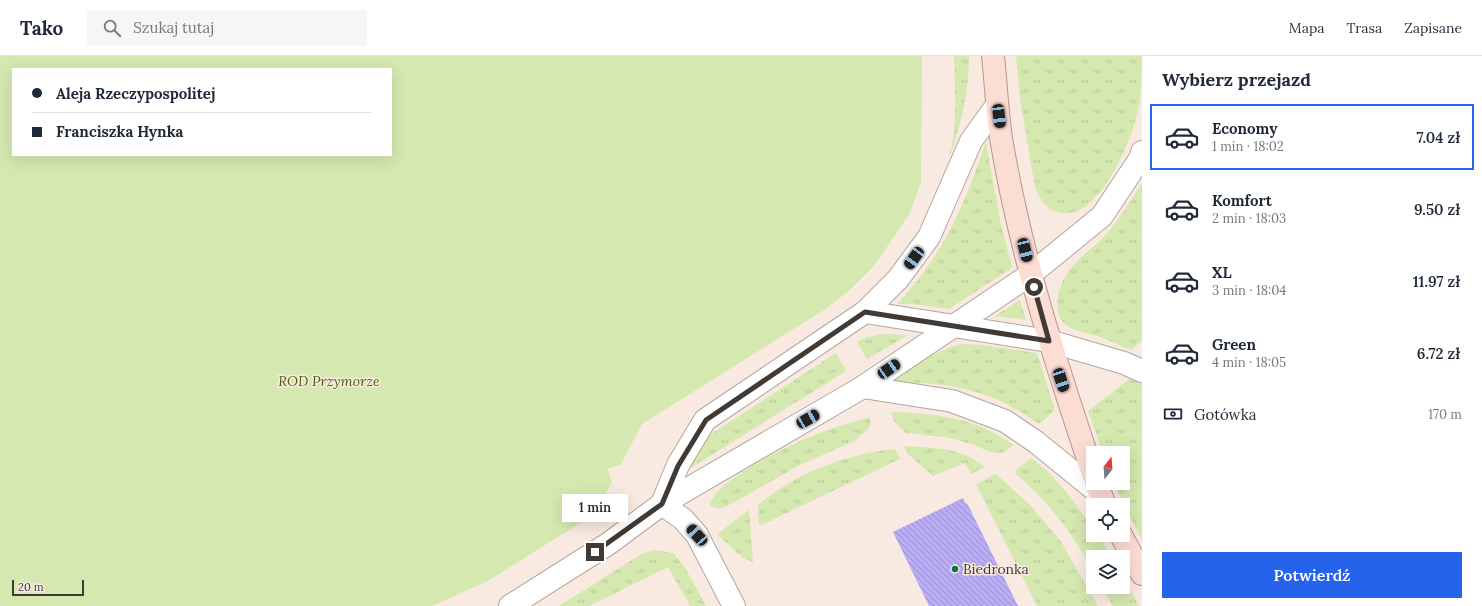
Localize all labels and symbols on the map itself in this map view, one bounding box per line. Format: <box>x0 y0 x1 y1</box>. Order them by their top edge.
car <box>992 103 1006 129</box>
car <box>1016 237 1034 263</box>
car <box>902 245 926 271</box>
route start <box>1025 278 1043 296</box>
car <box>876 357 902 381</box>
car <box>1052 367 1070 393</box>
park label: ROD Przymorze <box>278 372 380 390</box>
car <box>795 408 821 430</box>
north arrow <box>1086 446 1130 490</box>
callout: 1 min <box>562 494 628 522</box>
car <box>685 522 709 548</box>
route end <box>586 543 604 561</box>
place label: Biedronka <box>963 560 1029 578</box>
marker: Biedronka <box>950 564 960 574</box>
scale bar <box>12 578 84 597</box>

